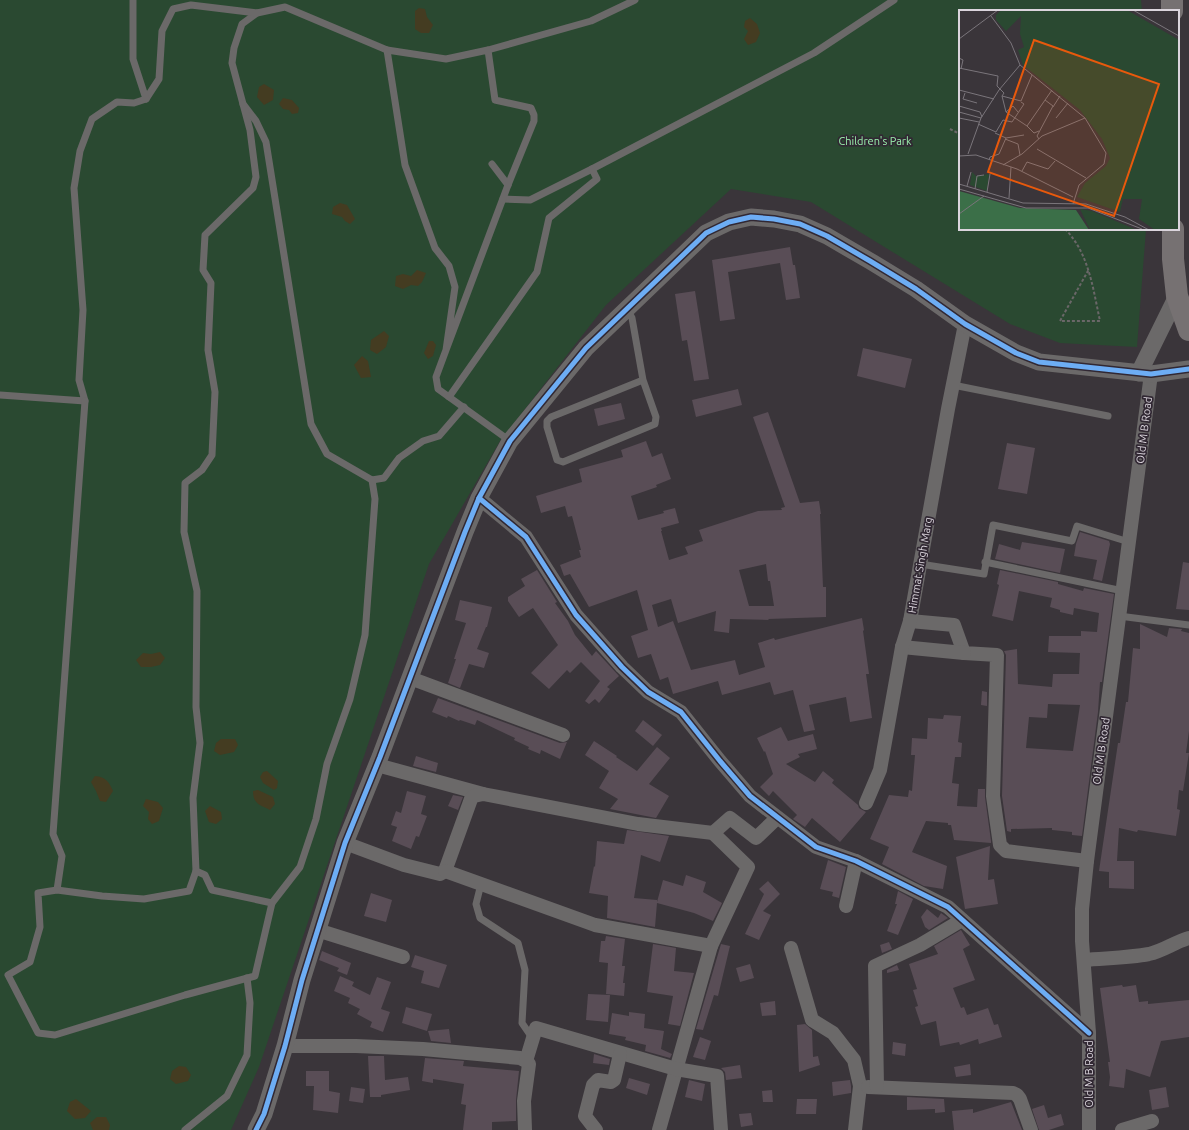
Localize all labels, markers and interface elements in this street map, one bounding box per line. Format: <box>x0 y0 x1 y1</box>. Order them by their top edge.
inset map <box>959 10 1179 230</box>
park label: Children's Park <box>838 135 912 147</box>
street label: Old M B Road <box>1134 396 1154 464</box>
street label: Himmat Singh Marg <box>906 516 934 614</box>
street label: Old M B Road <box>1090 717 1112 785</box>
street label: Old M B Road <box>1083 1040 1095 1108</box>

